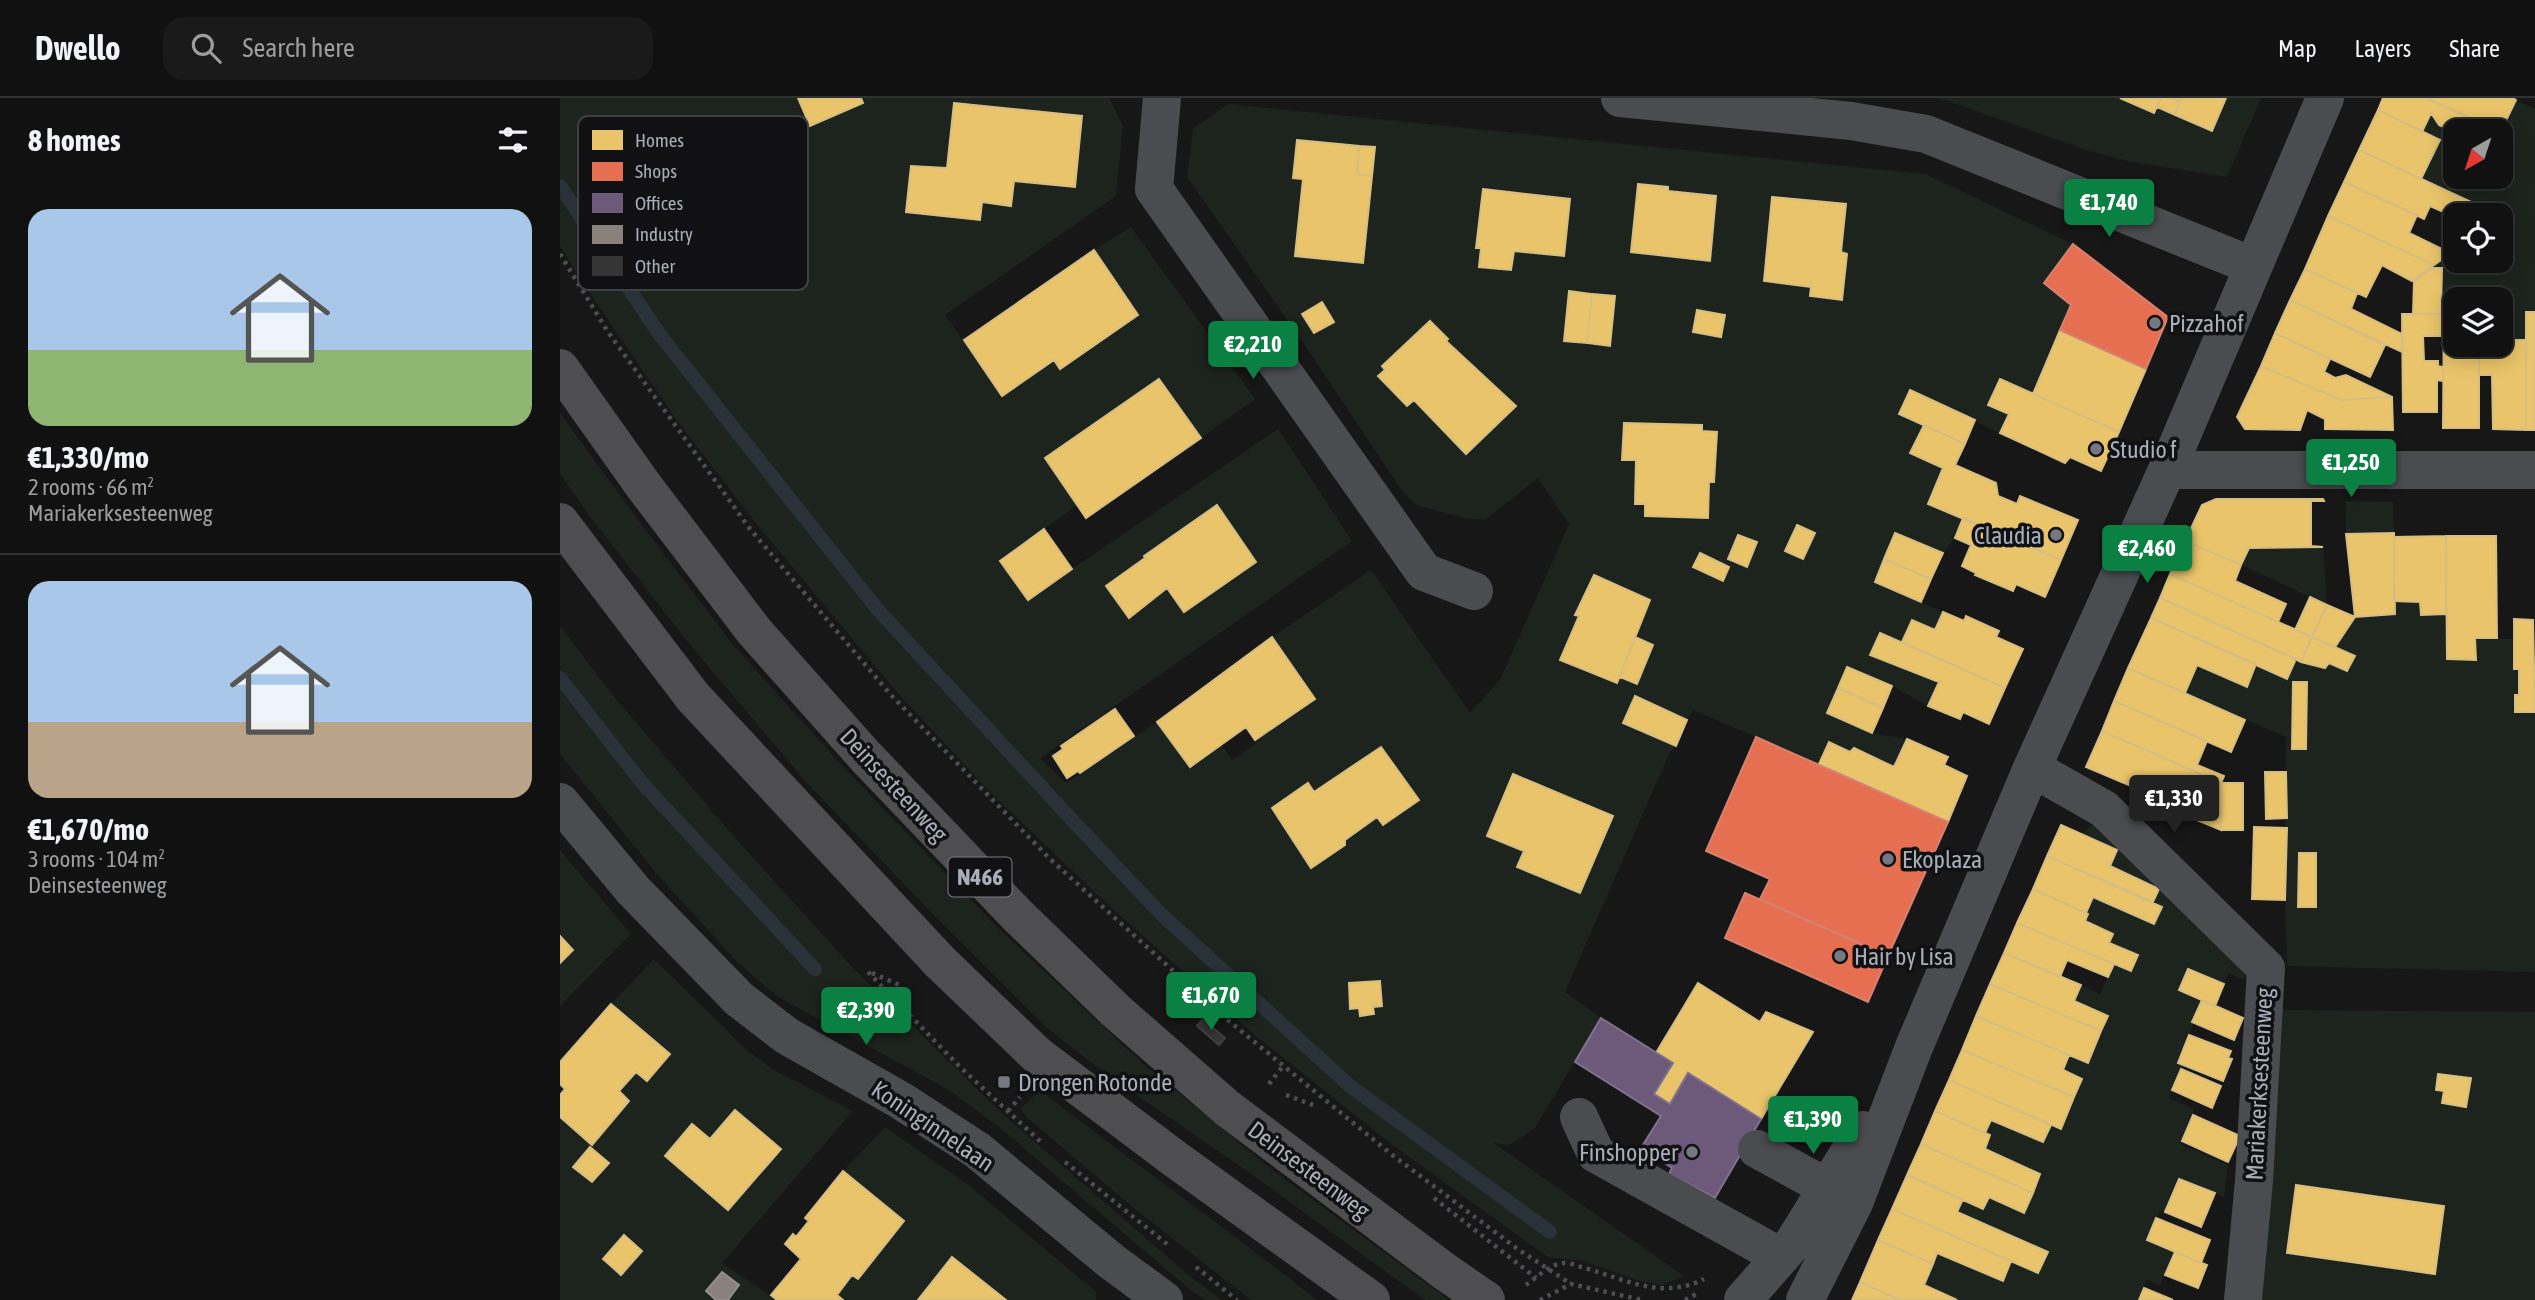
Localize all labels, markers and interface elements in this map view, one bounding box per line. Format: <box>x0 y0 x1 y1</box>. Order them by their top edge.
search box <box>163 17 653 80</box>
text: Dwello <box>35 29 121 67</box>
icon: search <box>187 29 225 67</box>
text: Search here <box>243 33 355 63</box>
text: Map <box>2278 35 2317 62</box>
text: Layers <box>2355 35 2411 62</box>
text: Share <box>2449 35 2500 62</box>
legend <box>578 116 808 290</box>
north arrow <box>2443 119 2513 189</box>
map controls <box>2443 119 2513 357</box>
icon: filters <box>494 121 532 159</box>
text: 8 homes <box>28 123 121 157</box>
text: Homes <box>635 129 684 151</box>
text: Shops <box>635 160 677 182</box>
pin: €1,740 <box>2052 180 2166 239</box>
text: €1,740 <box>2080 189 2138 215</box>
text: Offices <box>635 192 683 214</box>
button: locate <box>2443 203 2513 273</box>
text: Industry <box>635 223 693 245</box>
icon: home <box>217 255 343 381</box>
text: Other <box>635 255 675 277</box>
button: layers <box>2443 287 2513 357</box>
place label: Pizzahof <box>2169 310 2244 337</box>
marker: Pizzahof <box>2147 315 2163 331</box>
pin: €2,210 <box>1196 322 1310 381</box>
text: €2,210 <box>1224 331 1282 357</box>
place label: Studio f <box>2110 436 2177 463</box>
text: €1,330/mo <box>28 440 149 474</box>
pin: €1,250 <box>2294 440 2408 499</box>
marker: Studio f <box>2088 441 2104 457</box>
text: €1,250 <box>2322 449 2380 475</box>
text: 2 rooms · 66 m² <box>28 474 154 500</box>
text: Mariakerksesteenweg <box>28 500 213 526</box>
place label: Claudia <box>1974 522 2042 549</box>
pin: €2,460 <box>2090 526 2204 585</box>
marker: Claudia <box>2048 527 2064 543</box>
text: €2,460 <box>2118 535 2176 561</box>
icon: home <box>217 627 343 753</box>
street label: Deinsesteenweg <box>835 723 954 848</box>
pin: €1,330 <box>2117 776 2231 835</box>
text: €1,330 <box>2145 785 2203 811</box>
text: €1,670/mo <box>28 812 149 846</box>
text: 3 rooms · 104 m² <box>28 846 165 872</box>
place label: Ekoplaza <box>1902 846 1982 873</box>
marker: Ekoplaza <box>1880 851 1896 867</box>
road number: N466 <box>948 858 1012 897</box>
text: Deinsesteenweg <box>28 872 167 898</box>
place label: Hair by Lisa <box>1854 943 1954 970</box>
marker: Hair by Lisa <box>1832 948 1848 964</box>
pin: €1,670 <box>1154 972 1268 1032</box>
text: €1,670 <box>1182 982 1240 1008</box>
street label: Mariakerksesteenweg <box>2240 986 2278 1181</box>
pin: €2,390 <box>809 988 923 1047</box>
text: €2,390 <box>837 997 895 1023</box>
place label: Drongen Rotonde <box>1018 1069 1172 1096</box>
marker: Drongen Rotonde <box>996 1074 1012 1090</box>
street label: Koninginnelaan <box>867 1075 999 1177</box>
pin: €1,390 <box>1756 1096 1870 1156</box>
text: €1,390 <box>1784 1106 1842 1132</box>
street label: Deinsesteenweg <box>1243 1116 1375 1225</box>
place label: Finshopper <box>1579 1139 1679 1166</box>
marker: Finshopper <box>1684 1144 1700 1160</box>

